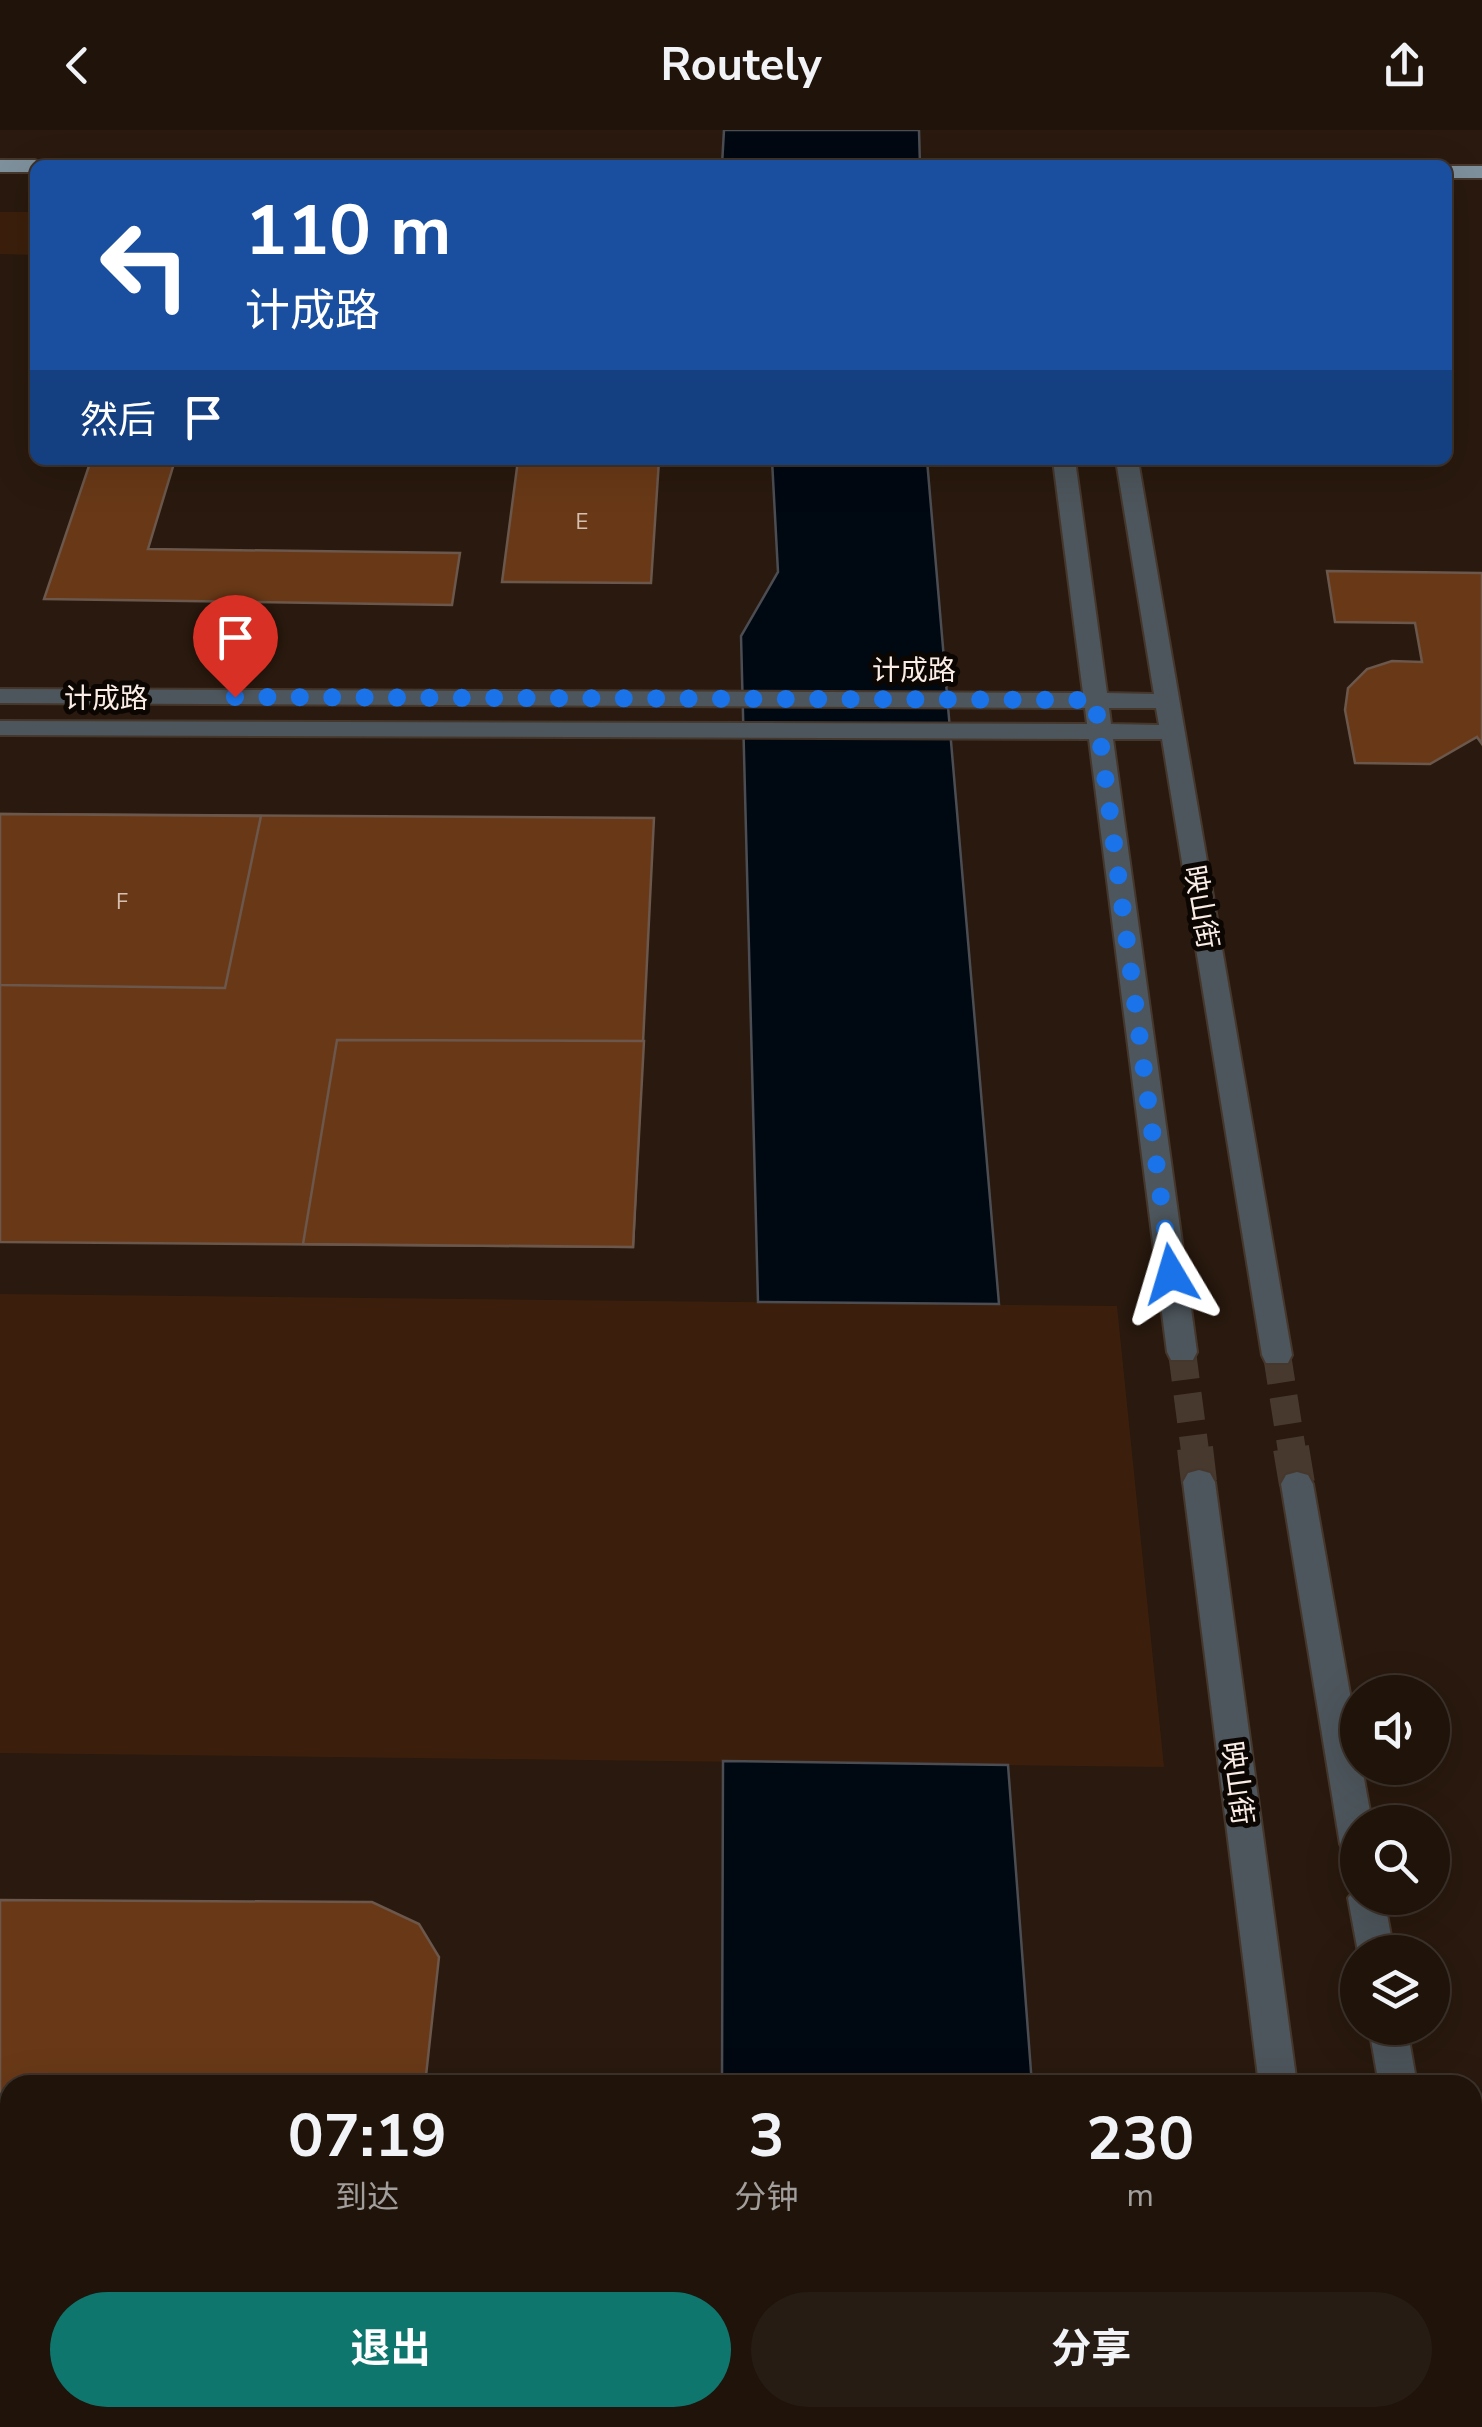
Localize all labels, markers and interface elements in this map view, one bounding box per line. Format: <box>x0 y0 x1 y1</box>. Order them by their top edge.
text: Routely <box>660 35 822 96</box>
icon: back <box>50 38 105 93</box>
icon: share <box>1377 38 1432 93</box>
text: 110 m <box>245 183 451 279</box>
icon: left <box>80 200 210 330</box>
text: 计成路 <box>245 281 380 342</box>
icon: arrive <box>176 390 231 445</box>
text: 然后 <box>80 395 156 446</box>
house number: E <box>576 507 588 537</box>
pin <box>193 595 278 698</box>
icon: arrive <box>208 610 263 665</box>
street label: 计成路 <box>872 652 956 690</box>
street label: 计成路 <box>64 680 148 718</box>
street label: 映山街 <box>1175 863 1227 952</box>
house number: F <box>116 887 128 917</box>
position arrow <box>1119 1222 1223 1326</box>
map controls <box>1340 1675 1450 2045</box>
button: sound <box>1340 1675 1450 1785</box>
street label: 映山街 <box>1212 1739 1262 1827</box>
button: search <box>1340 1805 1450 1915</box>
button: layers <box>1340 1935 1450 2045</box>
text: 07:19 <box>288 2095 447 2177</box>
text: 3 <box>748 2095 784 2177</box>
text: 230 <box>1086 2098 1194 2180</box>
text: m <box>1127 2174 1154 2217</box>
text: 到达 <box>335 2176 399 2219</box>
text: 分钟 <box>734 2176 798 2219</box>
button: 退出 <box>50 2292 731 2407</box>
button: 分享 <box>751 2292 1432 2407</box>

